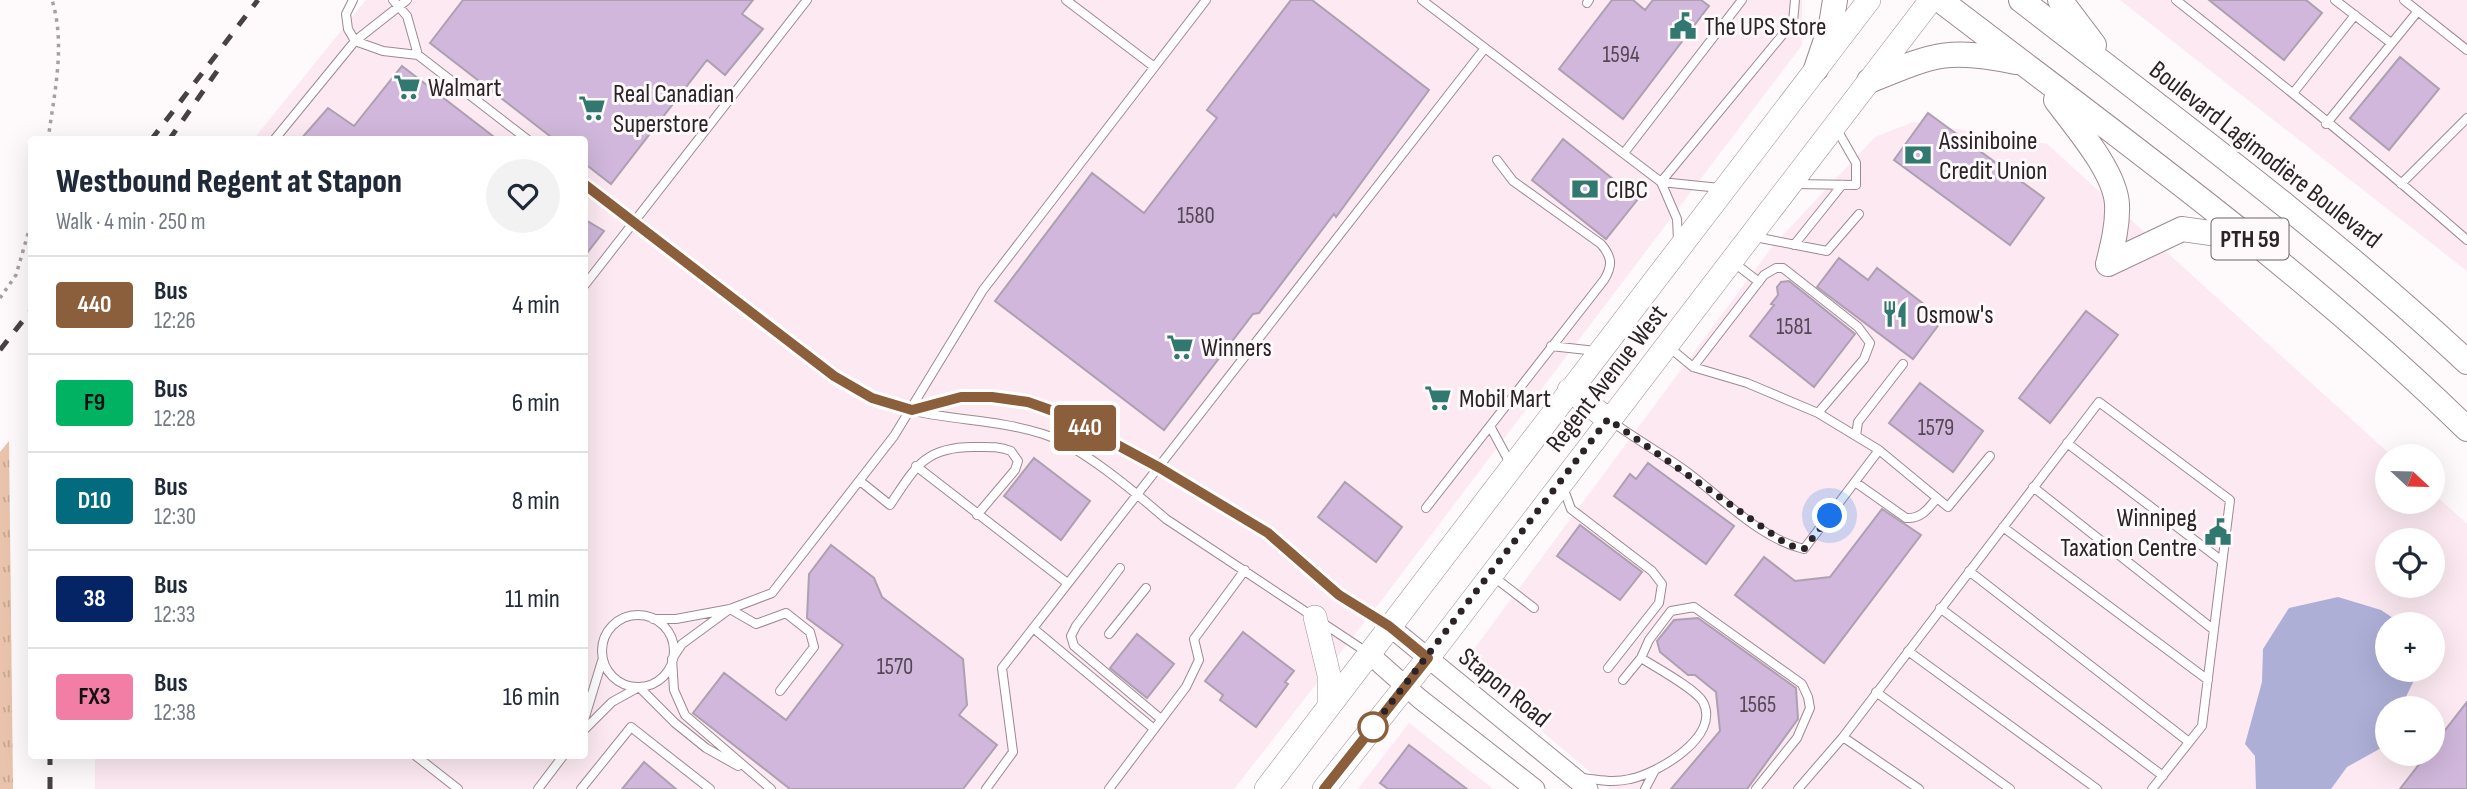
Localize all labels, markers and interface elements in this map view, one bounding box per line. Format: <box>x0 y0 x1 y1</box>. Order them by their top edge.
public building icon: The UPS Store <box>1668 11 1698 41</box>
place label: The UPS Store <box>1704 12 1826 43</box>
house number: 1594 <box>1602 41 1640 69</box>
street label: Boulevard Lagimodière Boulevard <box>2143 55 2387 255</box>
supermarket icon: Walmart <box>392 72 422 102</box>
place label: Walmart <box>428 73 502 104</box>
place label: Real Canadian Superstore <box>613 79 734 140</box>
supermarket icon: Real Canadian Superstore <box>577 93 607 123</box>
place label: Assiniboine Credit Union <box>1938 126 2048 187</box>
bank icon: Assiniboine Credit Union <box>1903 140 1933 170</box>
button: heart <box>486 159 560 233</box>
text: Westbound Regent at Stapon <box>56 162 402 202</box>
bank icon: CIBC <box>1570 174 1600 204</box>
place label: CIBC <box>1606 175 1648 206</box>
house number: 1580 <box>1177 202 1215 230</box>
text: Walk · 4 min · 250 m <box>56 208 206 236</box>
road number: PTH 59 <box>2212 219 2288 260</box>
text: Bus <box>154 276 188 307</box>
text: 440 <box>78 290 111 319</box>
text: 4 min <box>512 290 560 321</box>
street label: Regent Avenue West <box>1540 299 1674 459</box>
restaurant icon: Osmow's <box>1880 299 1910 329</box>
place label: Osmow's <box>1916 300 1994 331</box>
text: 12:26 <box>154 307 196 335</box>
house number: 1581 <box>1776 313 1812 341</box>
supermarket icon: Winners <box>1165 332 1195 362</box>
place label: Winners <box>1201 333 1272 364</box>
text: Bus <box>154 374 188 405</box>
supermarket icon: Mobil Mart <box>1423 383 1453 413</box>
place label: Mobil Mart <box>1459 384 1551 415</box>
text: F9 <box>84 388 105 417</box>
text: 6 min <box>512 388 560 419</box>
text: 12:28 <box>154 405 196 433</box>
line badge: 440 <box>1045 405 1125 451</box>
text: 440 <box>1068 413 1102 442</box>
house number: 1579 <box>1918 414 1954 442</box>
north arrow <box>2375 444 2445 514</box>
map controls <box>2375 444 2445 766</box>
text: Bus <box>154 472 188 503</box>
text: D10 <box>78 486 111 515</box>
text: 8 min <box>512 486 560 517</box>
your location <box>1812 498 1847 533</box>
text: 12:30 <box>154 503 196 531</box>
place label: Winnipeg Taxation Centre <box>2060 503 2197 564</box>
public building icon: Winnipeg Taxation Centre <box>2203 517 2233 547</box>
button: locate <box>2375 528 2445 598</box>
text: Bus <box>154 570 188 601</box>
text: 38 <box>83 584 106 613</box>
text: 11 min <box>505 584 560 615</box>
text: 12:33 <box>154 601 195 629</box>
button: + <box>2375 612 2445 682</box>
street label: Stapon Road <box>1452 642 1556 735</box>
house number: 1570 <box>877 653 913 681</box>
text: Bus <box>154 668 188 699</box>
text: FX3 <box>78 682 111 711</box>
text: 16 min <box>503 682 560 713</box>
house number: 1565 <box>1740 691 1776 719</box>
button: − <box>2375 696 2445 766</box>
text: 12:38 <box>154 699 196 727</box>
unlabelled marker <box>1358 712 1388 742</box>

